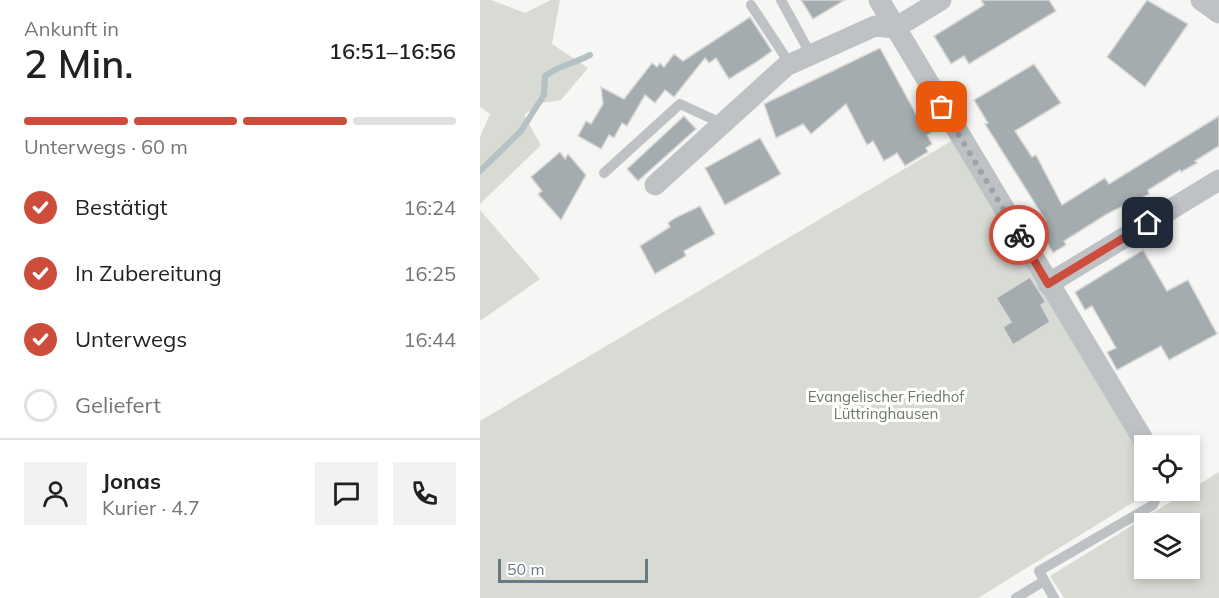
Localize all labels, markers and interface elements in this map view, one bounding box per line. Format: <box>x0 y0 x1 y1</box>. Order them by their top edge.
text: Ankunft in <box>24 16 119 41</box>
text: 16:51–16:56 <box>329 37 456 65</box>
text: 2 Min. <box>24 39 134 88</box>
pin <box>916 81 967 132</box>
icon: bag <box>925 90 958 123</box>
text: Unterwegs · 60 m <box>24 134 188 159</box>
icon: check <box>24 191 57 224</box>
text: Bestätigt <box>75 193 168 221</box>
text: 16:24 <box>403 195 456 220</box>
pin <box>1122 197 1173 248</box>
courier <box>989 205 1049 265</box>
icon: home <box>1131 206 1164 239</box>
icon: bike <box>1003 219 1036 252</box>
icon: check <box>24 257 57 290</box>
text: In Zubereitung <box>75 259 222 287</box>
text: 16:25 <box>403 261 456 286</box>
icon: check <box>24 323 57 356</box>
text: Unterwegs <box>75 325 187 353</box>
text: 16:44 <box>403 327 456 352</box>
park label: Evangelischer Friedhof Lüttringhausen <box>808 387 965 423</box>
text: Geliefert <box>75 391 161 419</box>
map controls <box>1134 435 1200 579</box>
button: locate <box>1134 435 1200 501</box>
button: person <box>24 462 87 525</box>
button: chat <box>315 462 378 525</box>
button: phone <box>393 462 456 525</box>
text: Jonas <box>102 467 161 495</box>
text: Kurier · 4.7 <box>102 495 200 520</box>
button: layers <box>1134 513 1200 579</box>
scale bar <box>498 556 648 584</box>
text: 50 m <box>507 559 544 579</box>

